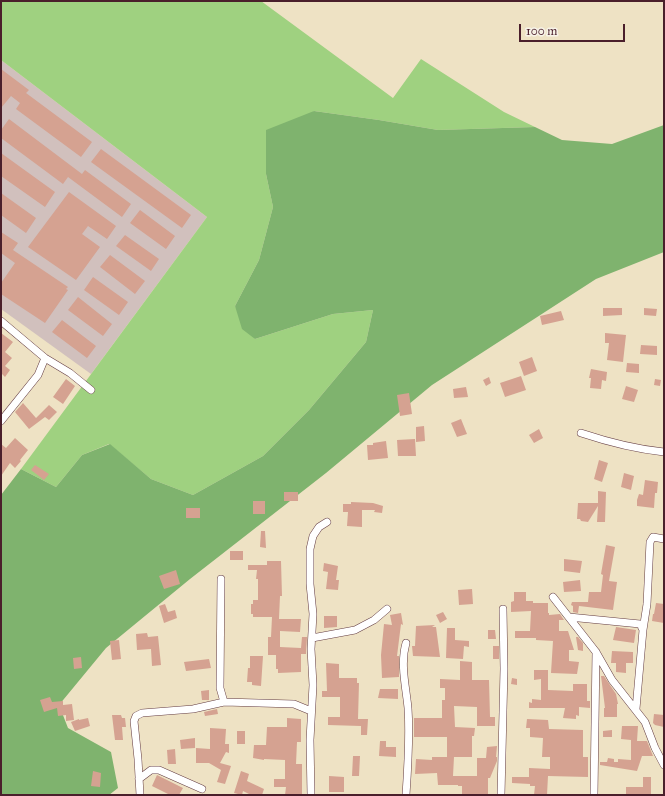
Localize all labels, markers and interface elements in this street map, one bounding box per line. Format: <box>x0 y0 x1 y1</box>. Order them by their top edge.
scale bar <box>521 16 627 42</box>
text: 100 m <box>526 24 557 38</box>

